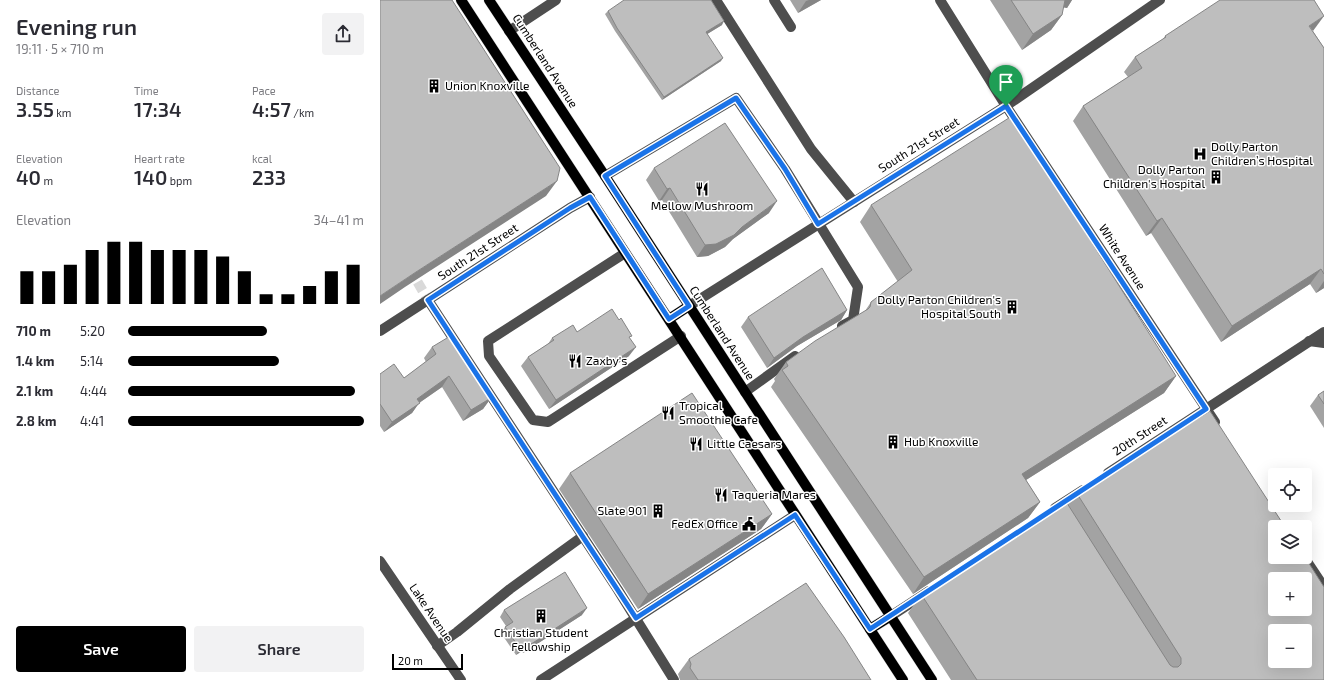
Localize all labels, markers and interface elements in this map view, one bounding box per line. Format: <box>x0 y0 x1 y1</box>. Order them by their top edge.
street label: Cumberland Avenue <box>510 11 581 110</box>
text: Evening run <box>16 13 137 39</box>
button: share <box>322 13 364 55</box>
text: 19:11 · 5 × 710 m <box>16 41 104 57</box>
pin <box>989 65 1023 106</box>
icon: arrive <box>995 71 1017 93</box>
building icon: Union Knoxville <box>426 78 442 94</box>
place label: Union Knoxville <box>445 78 529 92</box>
text: Distance <box>16 84 59 97</box>
text: Time <box>134 84 159 97</box>
text: Pace <box>252 84 276 97</box>
text: 3.55 <box>16 97 54 121</box>
text: 17:34 <box>134 97 182 121</box>
text: 4:57 <box>252 97 291 121</box>
text: km <box>54 106 72 119</box>
text: /km <box>291 106 314 119</box>
street label: South 21st Street <box>875 113 962 175</box>
place label: Dolly Parton Children’s Hospital <box>1211 139 1313 167</box>
hospital icon: Dolly Parton Children’s Hospital <box>1192 146 1208 162</box>
text: Elevation <box>16 152 63 165</box>
text: Heart rate <box>134 152 185 165</box>
text: kcal <box>252 152 272 165</box>
place label: Dolly Parton Children's Hospital <box>1103 162 1205 190</box>
text: 40 <box>16 165 41 189</box>
text: 140 <box>134 165 167 189</box>
text: 233 <box>252 165 286 189</box>
building icon: Dolly Parton Children's Hospital <box>1208 169 1224 185</box>
text: m <box>41 174 53 187</box>
text: bpm <box>167 174 192 187</box>
restaurant icon: Mellow Mushroom <box>694 181 710 197</box>
place label: Mellow Mushroom <box>651 198 753 212</box>
text: Elevation <box>16 212 71 228</box>
text: 34–41 m <box>314 212 364 228</box>
street label: South 21st Street <box>435 220 521 282</box>
street label: White Avenue <box>1097 221 1149 292</box>
street label: Cumberland Avenue <box>687 283 758 382</box>
place label: Dolly Parton Children's Hospital South <box>877 292 1001 320</box>
building icon: Dolly Parton Children's Hospital South <box>1004 299 1020 315</box>
text: 710 m <box>16 323 51 339</box>
text: 5:20 <box>80 323 105 339</box>
text: 1.4 km <box>16 353 55 369</box>
text: 5:14 <box>80 353 103 369</box>
restaurant icon: Zaxby's <box>567 353 583 369</box>
place label: Zaxby's <box>586 353 627 367</box>
text: 2.1 km <box>16 383 53 399</box>
text: 4:44 <box>80 383 107 399</box>
place label: Tropical Smoothie Cafe <box>679 398 758 426</box>
restaurant icon: Tropical Smoothie Cafe <box>660 405 676 421</box>
street label: 20th Street <box>1110 412 1169 458</box>
text: 2.8 km <box>16 413 56 429</box>
text: 4:41 <box>80 413 104 429</box>
building icon: Hub Knoxville <box>885 434 901 450</box>
place label: Hub Knoxville <box>904 434 978 448</box>
restaurant icon: Little Caesars <box>688 436 704 452</box>
place label: Little Caesars <box>707 436 781 450</box>
map controls <box>1268 468 1312 668</box>
button: locate <box>1268 468 1312 512</box>
restaurant icon: Taqueria Mares <box>713 487 729 503</box>
place label: Taqueria Mares <box>732 487 816 501</box>
place label: Slate 901 <box>598 503 647 517</box>
building icon: Slate 901 <box>650 503 666 519</box>
place label: FedEx Office <box>671 516 738 530</box>
public building icon: FedEx Office <box>741 516 757 532</box>
button: layers <box>1268 520 1312 564</box>
button: + <box>1268 572 1312 616</box>
street label: Lake Avenue <box>407 580 457 644</box>
building icon: Christian Student Fellowship <box>533 608 549 624</box>
button: − <box>1268 624 1312 668</box>
place label: Christian Student Fellowship <box>494 625 589 653</box>
button: Save <box>16 626 186 672</box>
button: Share <box>194 626 364 672</box>
scale bar <box>392 652 463 671</box>
text: 20 m <box>398 654 423 667</box>

